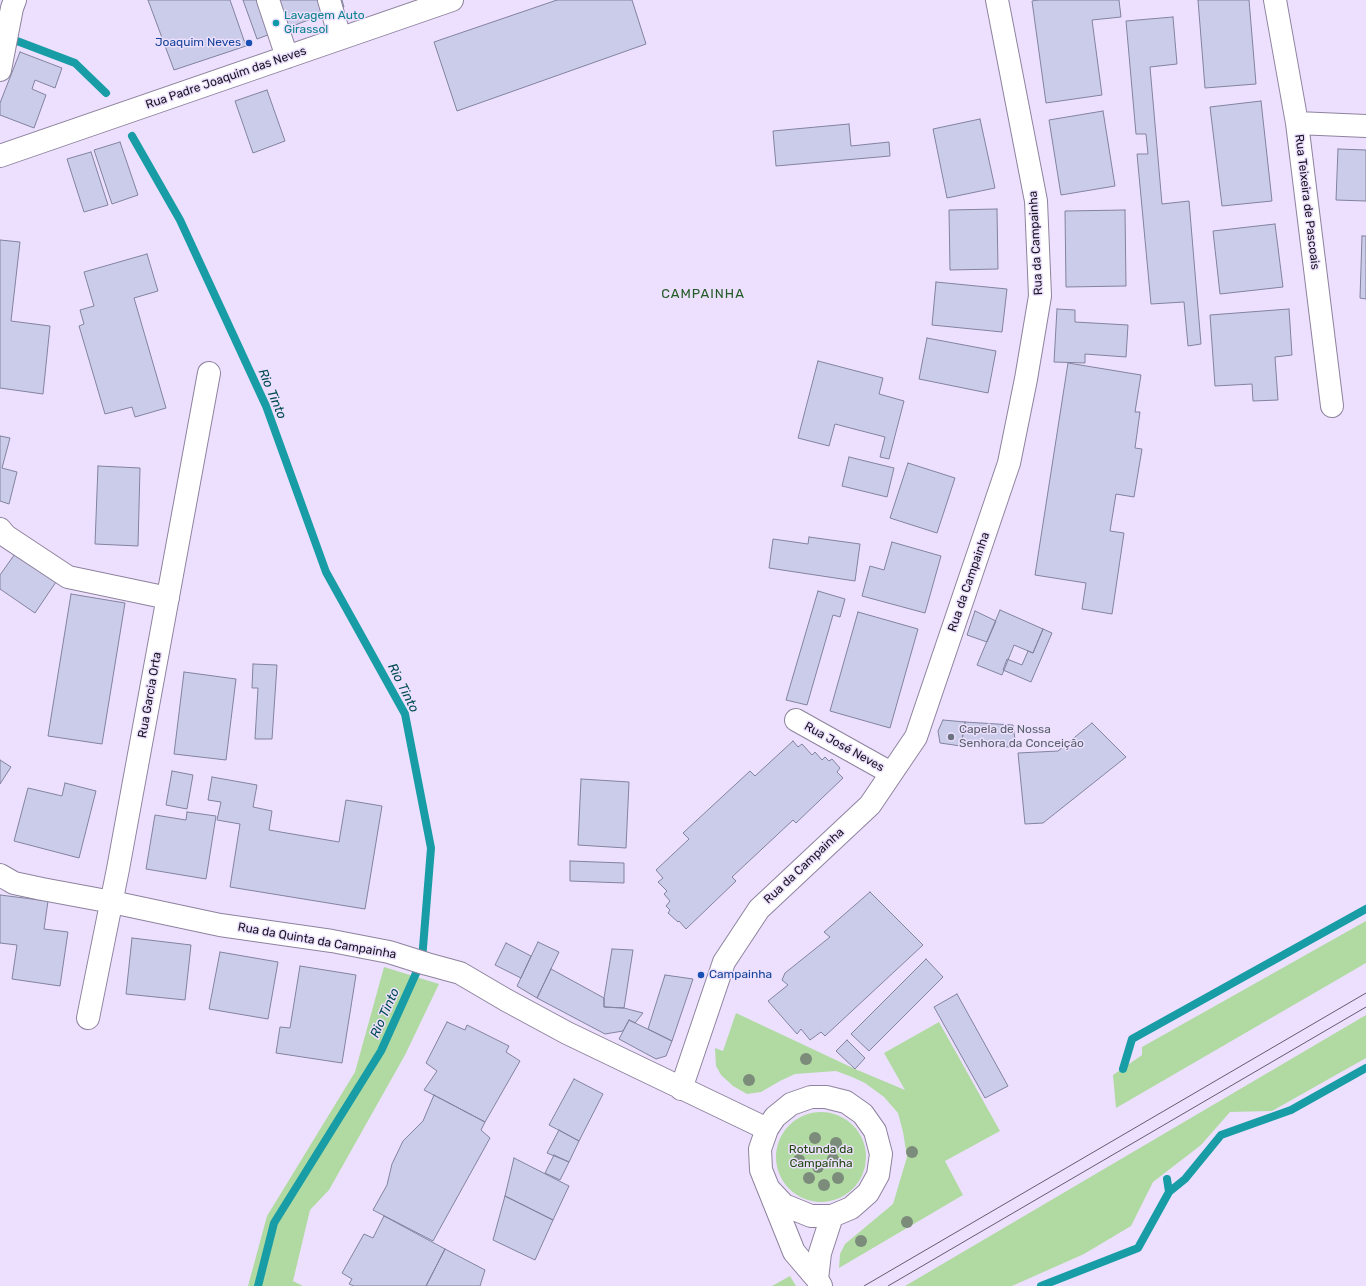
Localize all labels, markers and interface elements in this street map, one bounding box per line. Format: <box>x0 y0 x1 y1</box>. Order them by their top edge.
place label: Lavagem Auto Girassol <box>284 9 365 37</box>
marker: Lavagem Auto Girassol <box>271 18 281 28</box>
place label: Joaquim Neves <box>155 36 241 50</box>
marker: Joaquim Neves <box>244 38 254 48</box>
street label: Rua Padre Joaquim das Neves <box>144 44 308 112</box>
street label: Rua Teixeira de Pascoais <box>1292 133 1322 271</box>
street label: Rua da Campainha <box>1026 190 1046 296</box>
district label: CAMPAINHA <box>661 286 745 302</box>
water label: Rio Tinto <box>254 367 290 421</box>
street label: Rua da Campainha <box>945 530 993 634</box>
street label: Rua Garcia Orta <box>135 651 165 739</box>
water label: Rio Tinto <box>384 661 422 715</box>
street label: Rua José Neves <box>802 719 886 775</box>
place label: Capela de Nossa Senhora da Conceição <box>959 723 1084 751</box>
marker: Capela de Nossa Senhora da Conceição <box>946 732 956 742</box>
street label: Rua da Campainha <box>761 825 847 907</box>
street label: Rua da Quinta da Campainha <box>237 920 397 962</box>
place label: Campainha <box>709 968 772 982</box>
marker: Campainha <box>696 970 706 980</box>
water label: Rio Tinto <box>367 986 403 1040</box>
park label: Rotunda da Campaínha <box>789 1143 853 1171</box>

